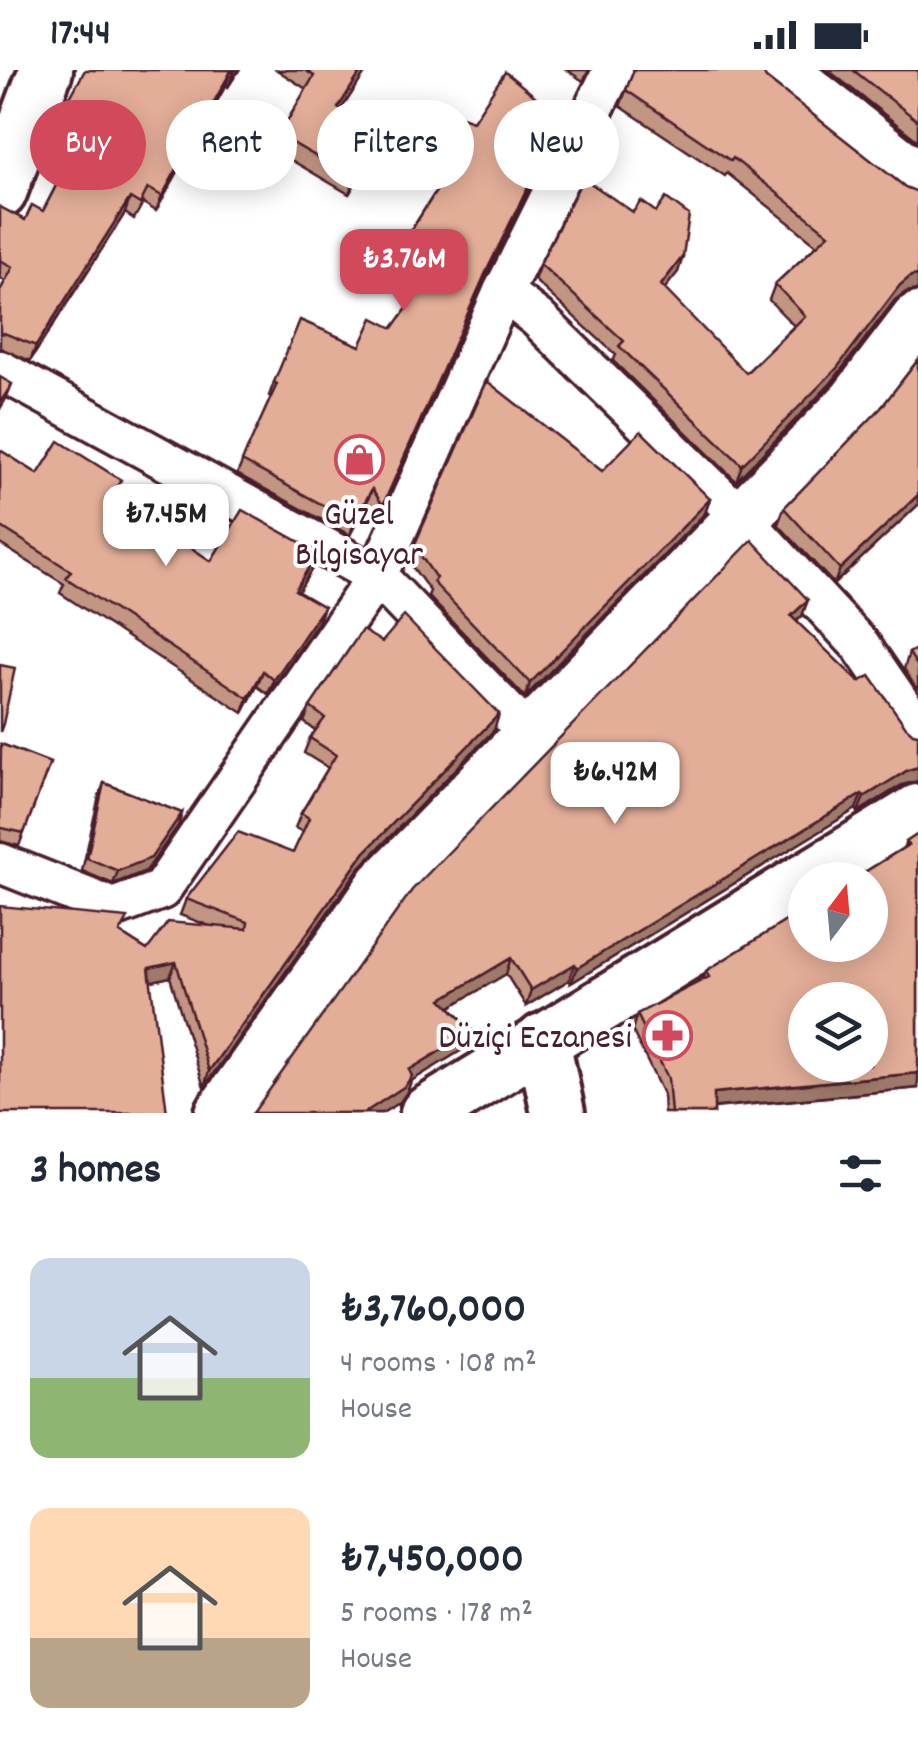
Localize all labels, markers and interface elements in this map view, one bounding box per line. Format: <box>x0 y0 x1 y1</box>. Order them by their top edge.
text: 17:44 <box>50 8 111 63</box>
chip: Buy <box>30 100 146 190</box>
chip: Rent <box>166 100 297 190</box>
chip: Filters <box>317 100 474 190</box>
chip: New <box>494 100 619 190</box>
pin: ₺3.76M <box>323 229 485 314</box>
text: ₺3.76M <box>362 238 446 284</box>
shop icon: Güzel Bilgisayar <box>333 434 385 486</box>
pin: ₺7.45M <box>85 484 247 569</box>
place label: Güzel Bilgisayar <box>295 492 423 582</box>
text: ₺7.45M <box>125 493 207 539</box>
pin: ₺6.42M <box>534 742 696 827</box>
text: ₺6.42M <box>573 751 657 797</box>
north arrow <box>788 862 888 962</box>
map controls <box>788 862 888 1082</box>
button: layers <box>788 982 888 1082</box>
pharmacy icon: Düziçi Eczanesi <box>641 1009 693 1061</box>
place label: Düziçi Eczanesi <box>438 1015 632 1065</box>
text: 3 homes <box>30 1143 161 1203</box>
icon: filters <box>833 1146 888 1201</box>
text: ₺3,760,000 <box>340 1282 526 1342</box>
icon: home <box>110 1298 230 1418</box>
text: 4 rooms · 108 m² <box>340 1342 537 1388</box>
text: House <box>340 1388 412 1434</box>
text: ₺7,450,000 <box>340 1532 524 1592</box>
icon: home <box>110 1548 230 1668</box>
text: 5 rooms · 178 m² <box>340 1592 533 1638</box>
text: House <box>340 1638 412 1684</box>

